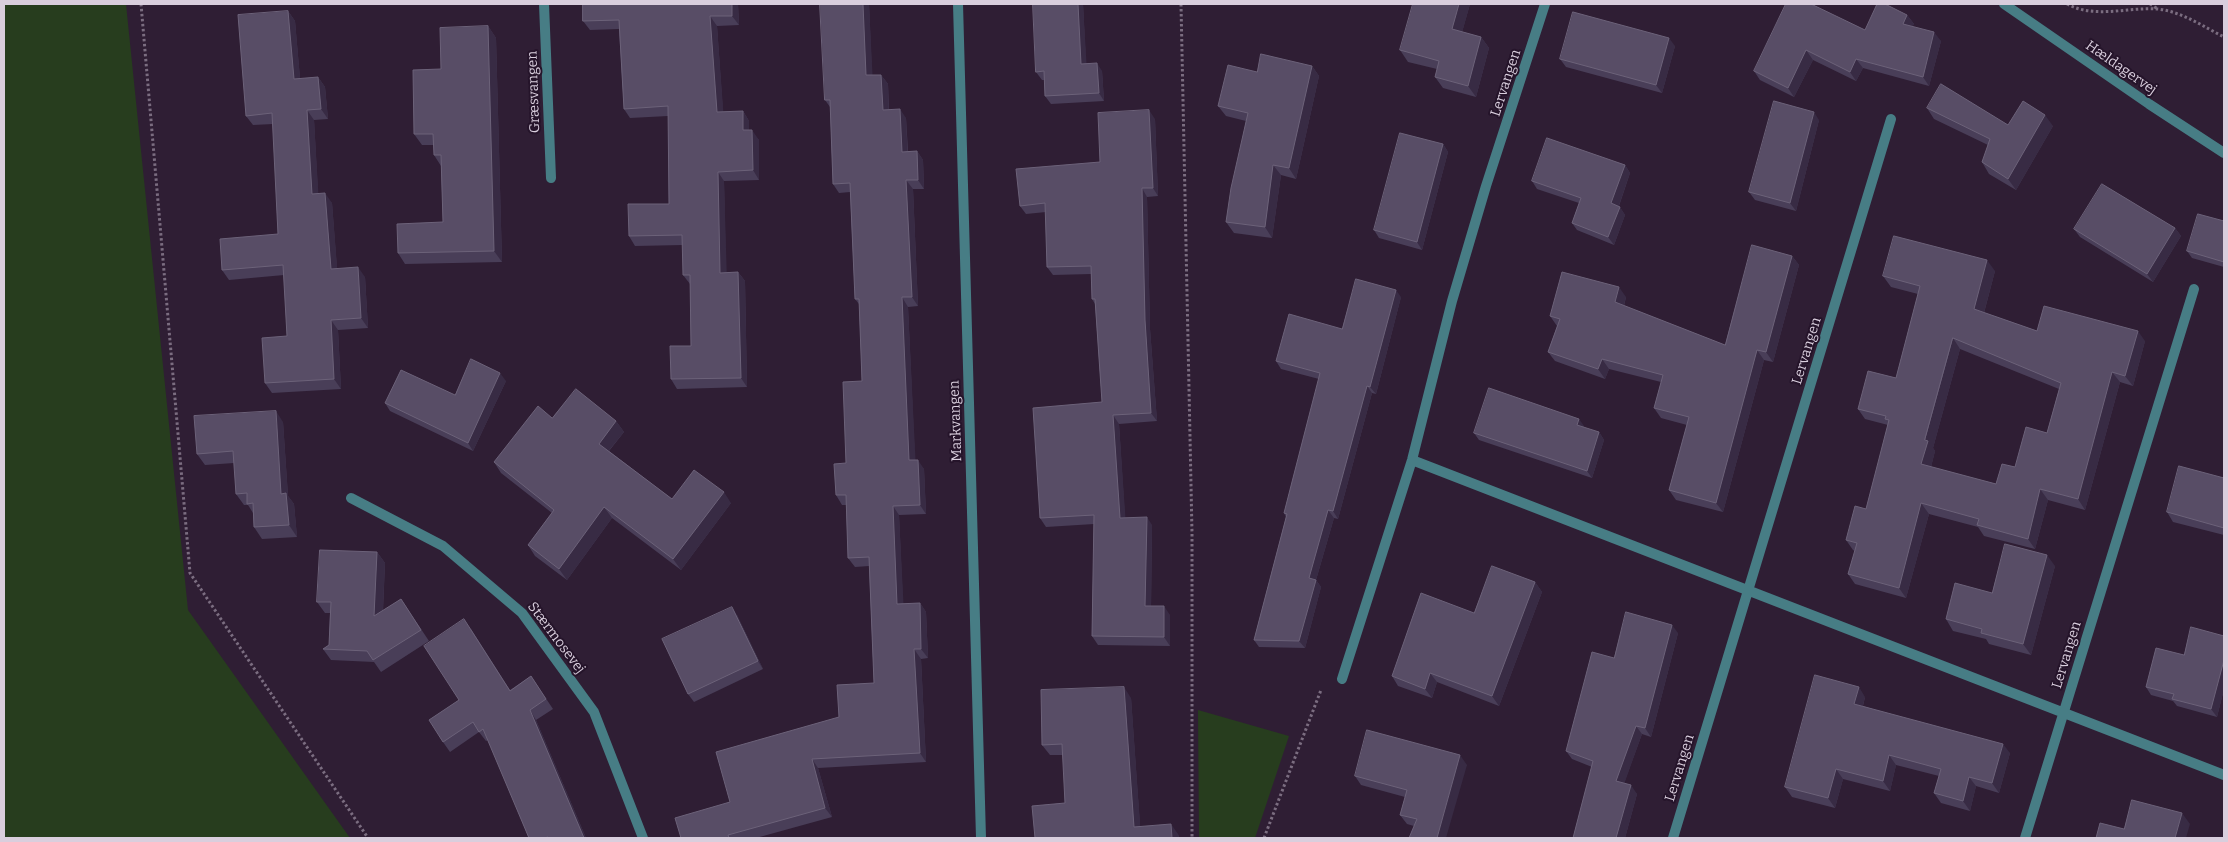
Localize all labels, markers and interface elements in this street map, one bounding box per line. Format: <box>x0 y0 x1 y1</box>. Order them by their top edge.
street label: Hældagervej <box>2082 37 2160 99</box>
street label: Lervangen <box>1487 47 1525 119</box>
street label: Græsvangen <box>524 50 544 134</box>
street label: Lervangen <box>1789 315 1825 387</box>
street label: Markvangen <box>946 380 966 462</box>
street label: Stærmosevej <box>524 599 588 677</box>
street label: Lervangen <box>2049 619 2085 691</box>
street label: Lervangen <box>1662 732 1698 804</box>

